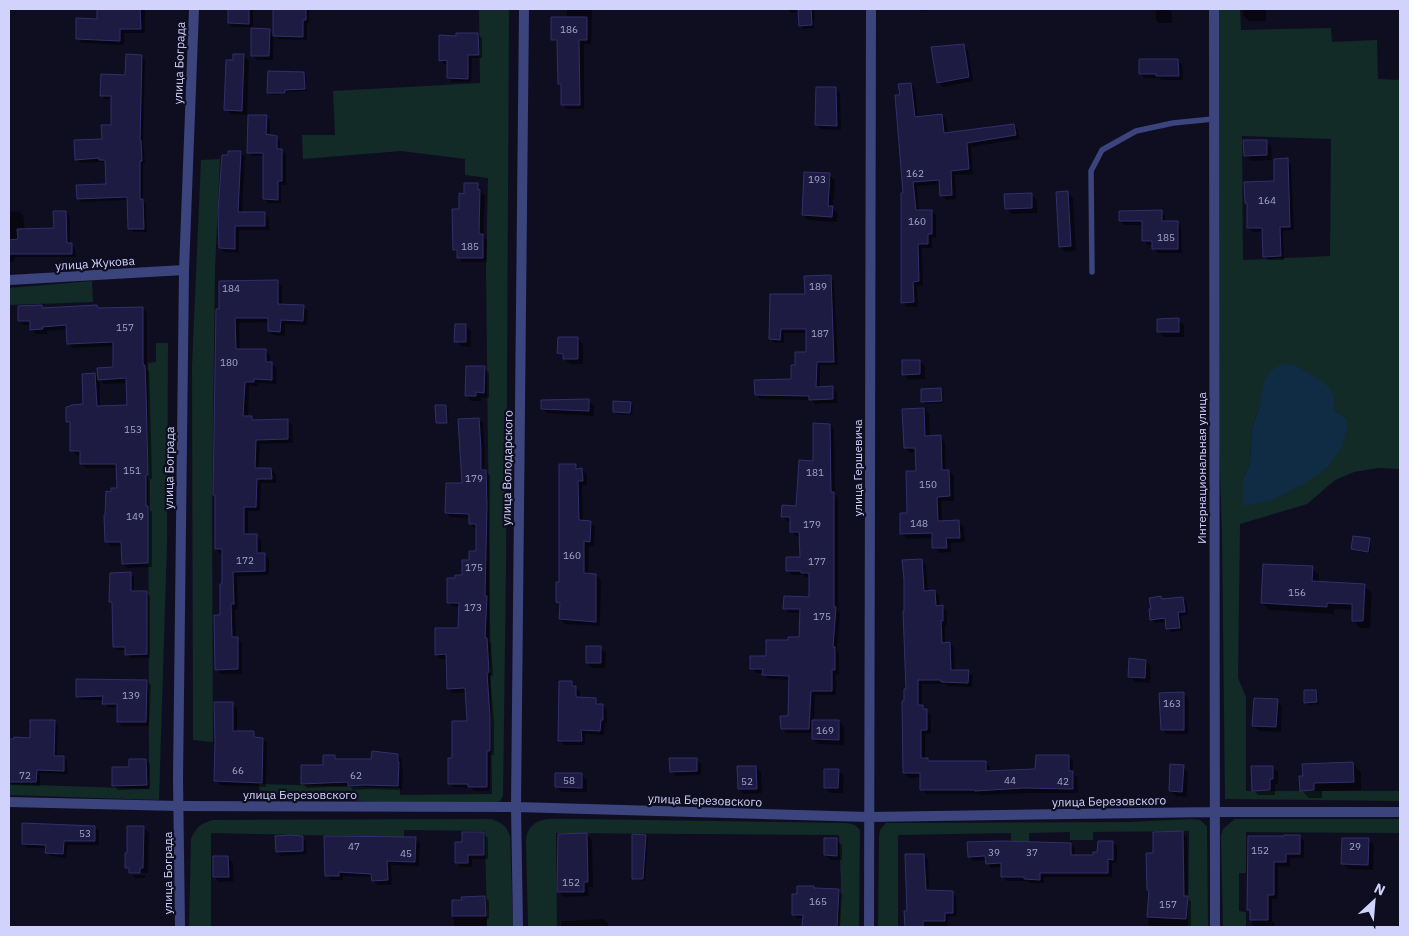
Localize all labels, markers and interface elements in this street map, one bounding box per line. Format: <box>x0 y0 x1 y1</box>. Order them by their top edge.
street label: улица Бограда <box>170 21 188 105</box>
house number: 186 <box>560 23 578 36</box>
house number: 162 <box>906 167 924 180</box>
house number: 193 <box>808 173 826 186</box>
house number: 164 <box>1258 194 1276 207</box>
house number: 160 <box>908 215 926 228</box>
house number: 185 <box>1157 231 1175 244</box>
house number: 185 <box>461 240 479 253</box>
street label: улица Жукова <box>55 253 136 273</box>
house number: 189 <box>809 280 827 293</box>
house number: 184 <box>222 282 240 295</box>
house number: 157 <box>116 321 134 334</box>
house number: 187 <box>811 327 829 340</box>
house number: 180 <box>220 356 238 369</box>
street label: Интернациональная улица <box>1194 392 1209 544</box>
street label: улица Володарского <box>498 410 516 526</box>
street label: улица Гершевича <box>850 419 865 517</box>
house number: 153 <box>124 423 142 436</box>
street label: улица Бограда <box>161 426 177 510</box>
house number: 151 <box>123 464 141 477</box>
house number: 181 <box>806 466 824 479</box>
house number: 179 <box>465 472 483 485</box>
house number: 150 <box>919 478 937 491</box>
house number: 149 <box>126 510 144 523</box>
house number: 148 <box>910 517 928 530</box>
house number: 179 <box>803 518 821 531</box>
house number: 160 <box>563 549 581 562</box>
house number: 172 <box>236 554 254 567</box>
house number: 177 <box>808 555 826 568</box>
house number: 175 <box>465 561 483 574</box>
house number: 156 <box>1288 586 1306 599</box>
house number: 173 <box>464 601 482 614</box>
house number: 175 <box>813 610 831 623</box>
house number: 139 <box>122 689 140 702</box>
house number: 163 <box>1163 697 1181 710</box>
house number: 169 <box>816 724 834 737</box>
house number: 66 <box>232 764 244 777</box>
house number: 72 <box>19 769 31 782</box>
house number: 62 <box>350 769 362 782</box>
house number: 58 <box>563 774 575 787</box>
house number: 44 <box>1004 774 1016 787</box>
house number: 52 <box>741 775 753 788</box>
house number: 42 <box>1057 775 1069 788</box>
street label: улица Березовского <box>243 787 357 802</box>
street label: улица Березовского <box>648 791 763 809</box>
street label: улица Березовского <box>1052 793 1166 809</box>
house number: 53 <box>79 827 91 840</box>
street label: улица Бограда <box>160 831 175 914</box>
house number: 47 <box>348 840 360 853</box>
house number: 29 <box>1349 840 1361 853</box>
house number: 152 <box>1251 844 1269 857</box>
house number: 39 <box>988 846 1000 859</box>
house number: 37 <box>1026 846 1038 859</box>
house number: 45 <box>400 847 412 860</box>
house number: 152 <box>562 876 580 889</box>
north arrow <box>1349 876 1399 926</box>
text: N <box>1371 879 1388 900</box>
house number: 165 <box>809 895 827 908</box>
house number: 157 <box>1159 898 1177 911</box>

